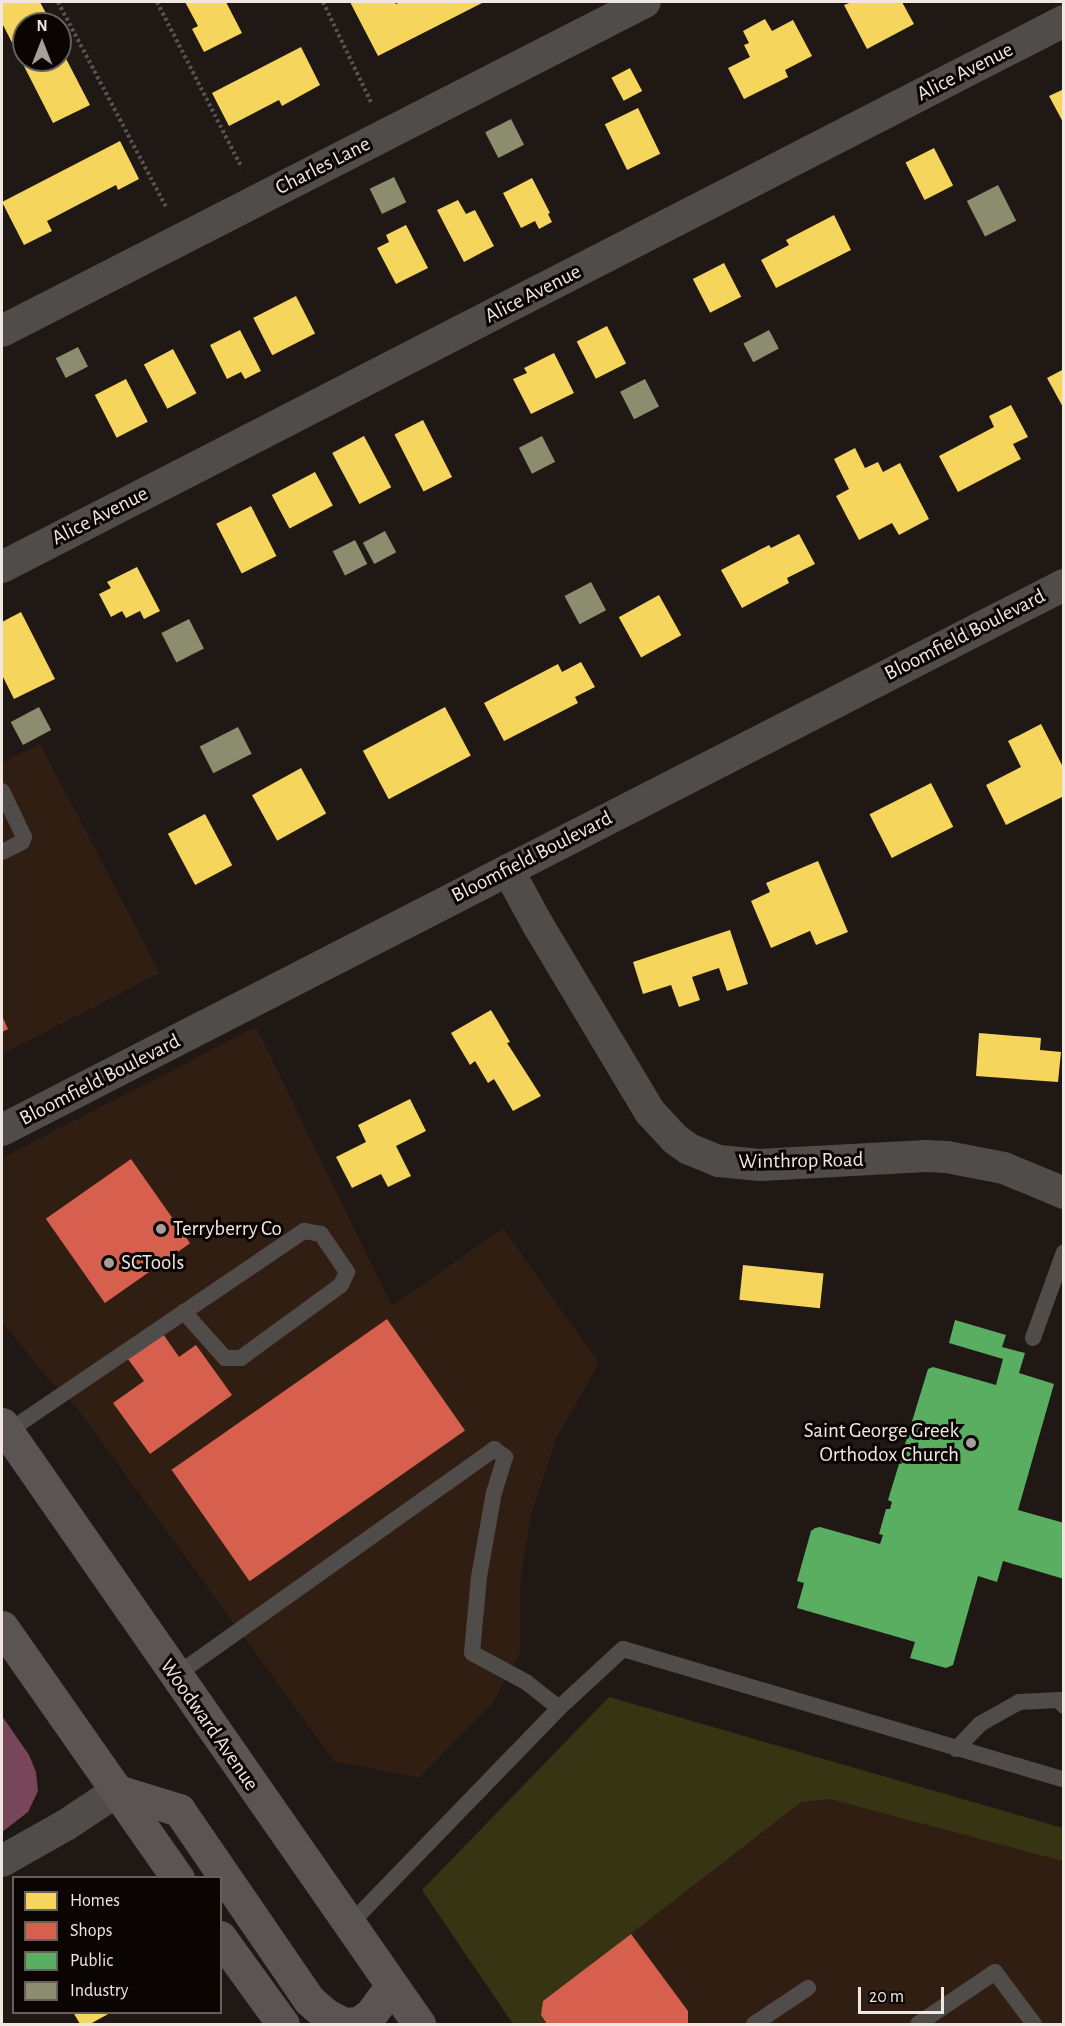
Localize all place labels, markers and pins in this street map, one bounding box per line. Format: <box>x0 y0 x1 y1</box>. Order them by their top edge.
place label: Terryberry Co <box>173 1216 282 1242</box>
marker: Terryberry Co <box>154 1222 168 1236</box>
place label: SCTools <box>121 1250 184 1276</box>
marker: SCTools <box>102 1256 116 1270</box>
place label: Saint George Greek Orthodox Church <box>804 1418 959 1468</box>
marker: Saint George Greek Orthodox Church <box>964 1436 978 1450</box>

